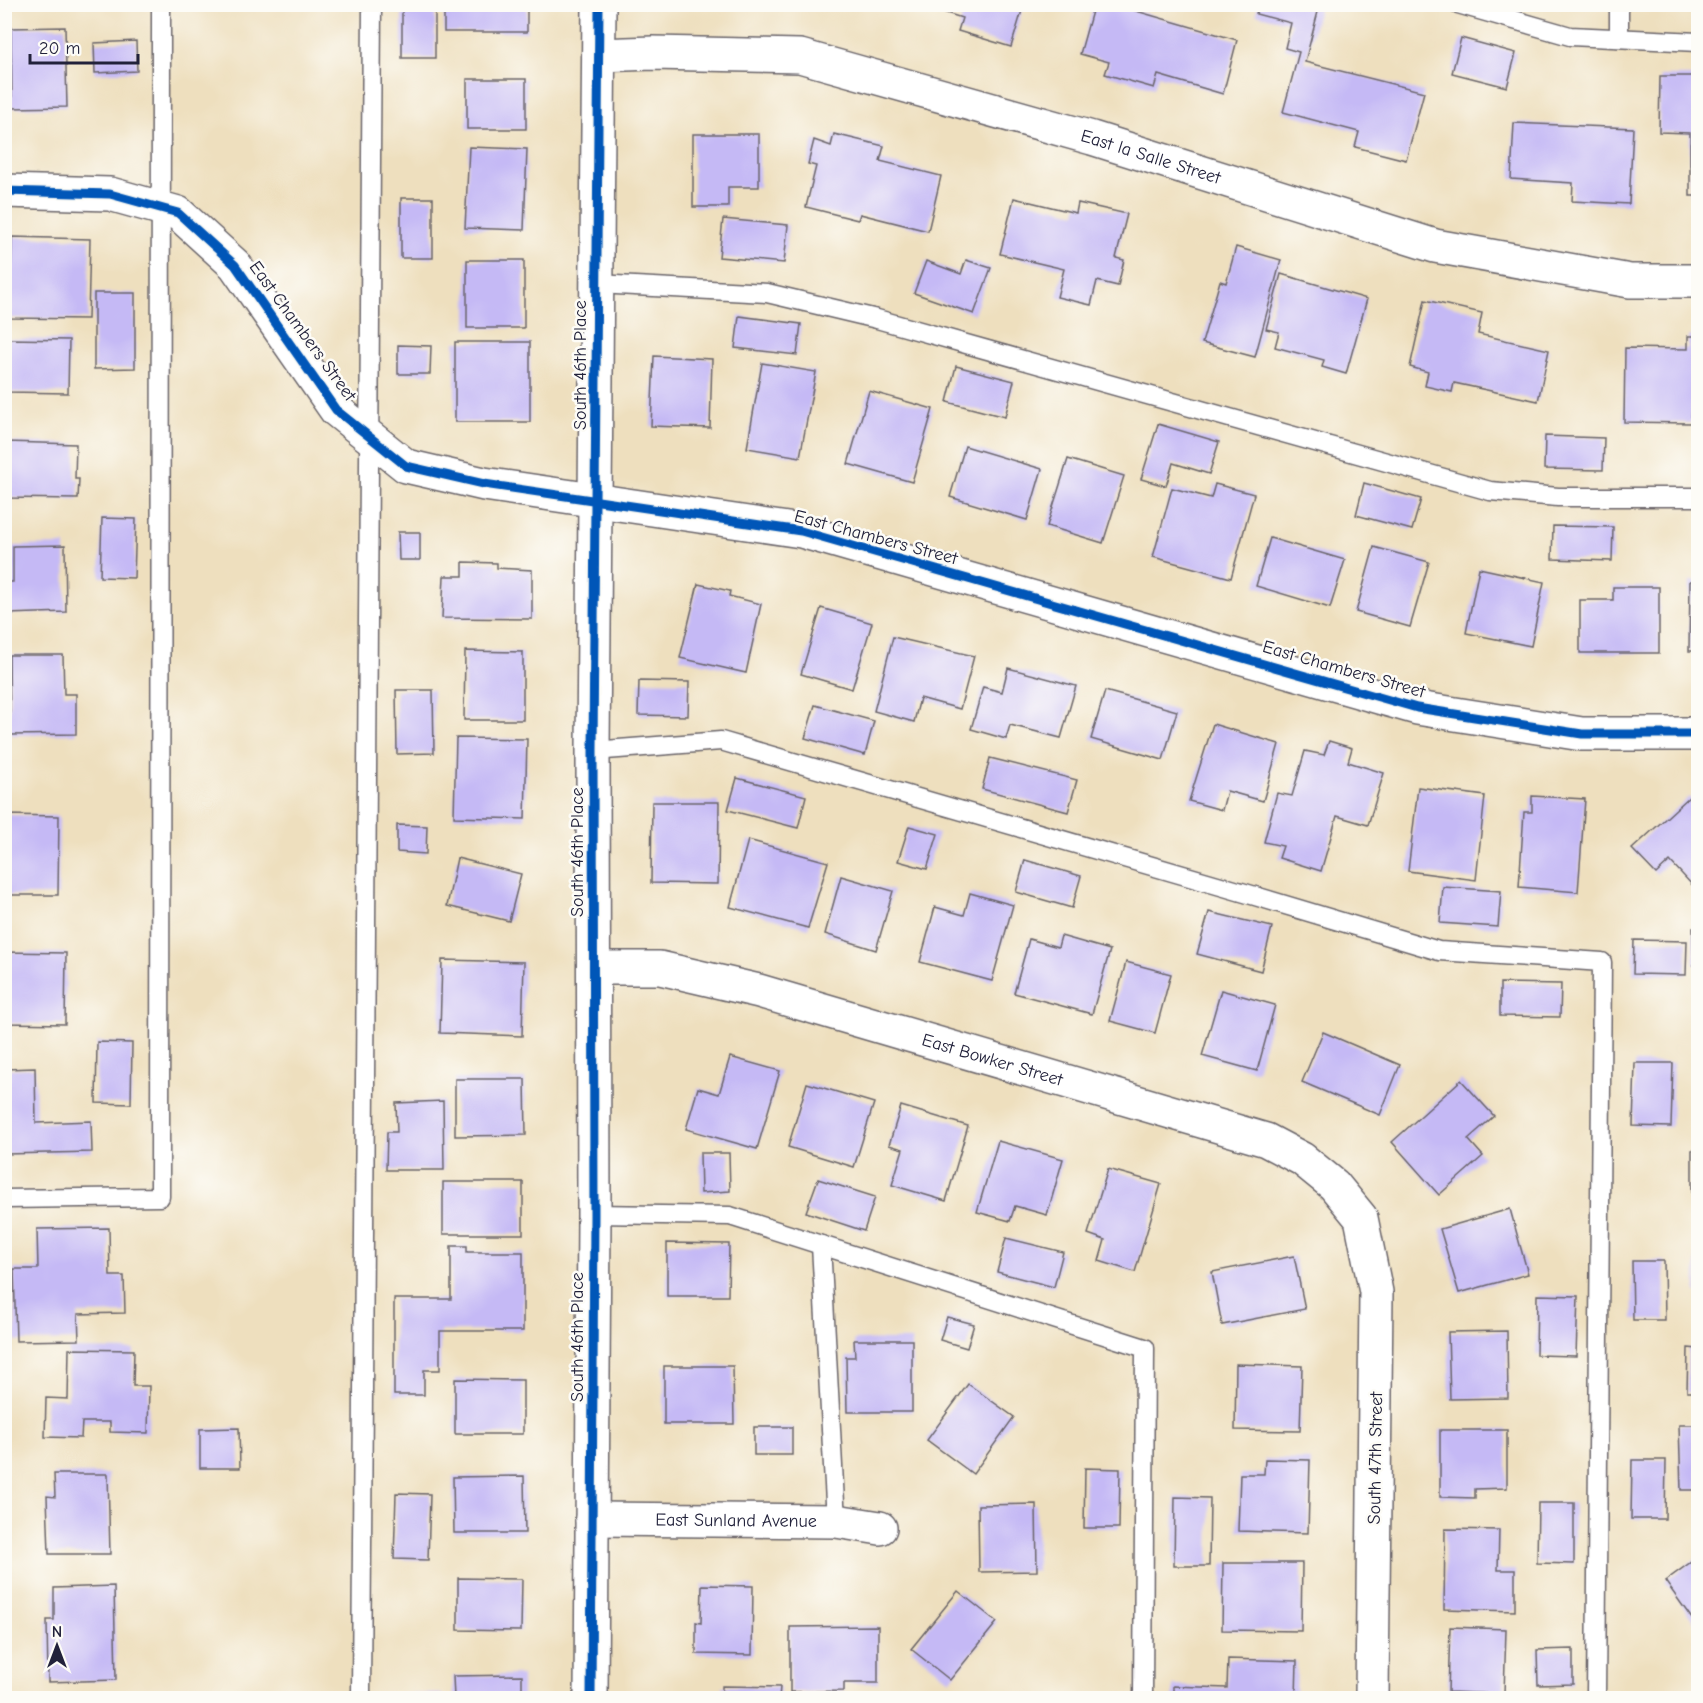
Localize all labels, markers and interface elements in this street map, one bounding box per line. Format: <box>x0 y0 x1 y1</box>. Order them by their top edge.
scale bar <box>30 27 138 65</box>
text: 20 m <box>39 38 80 59</box>
street label: East la Salle Street <box>1078 125 1224 189</box>
street label: East Chambers Street <box>245 257 361 406</box>
street label: South 46th Place <box>570 300 591 430</box>
street label: East Chambers Street <box>792 506 961 570</box>
street label: East Chambers Street <box>1260 636 1428 703</box>
street label: South 46th Place <box>567 787 588 917</box>
street label: East Bowker Street <box>919 1029 1066 1091</box>
street label: South 46th Place <box>567 1272 588 1402</box>
street label: South 47th Street <box>1364 1391 1387 1524</box>
street label: East Sunland Avenue <box>655 1510 817 1532</box>
north arrow <box>27 1616 87 1676</box>
text: N <box>52 1623 62 1641</box>

